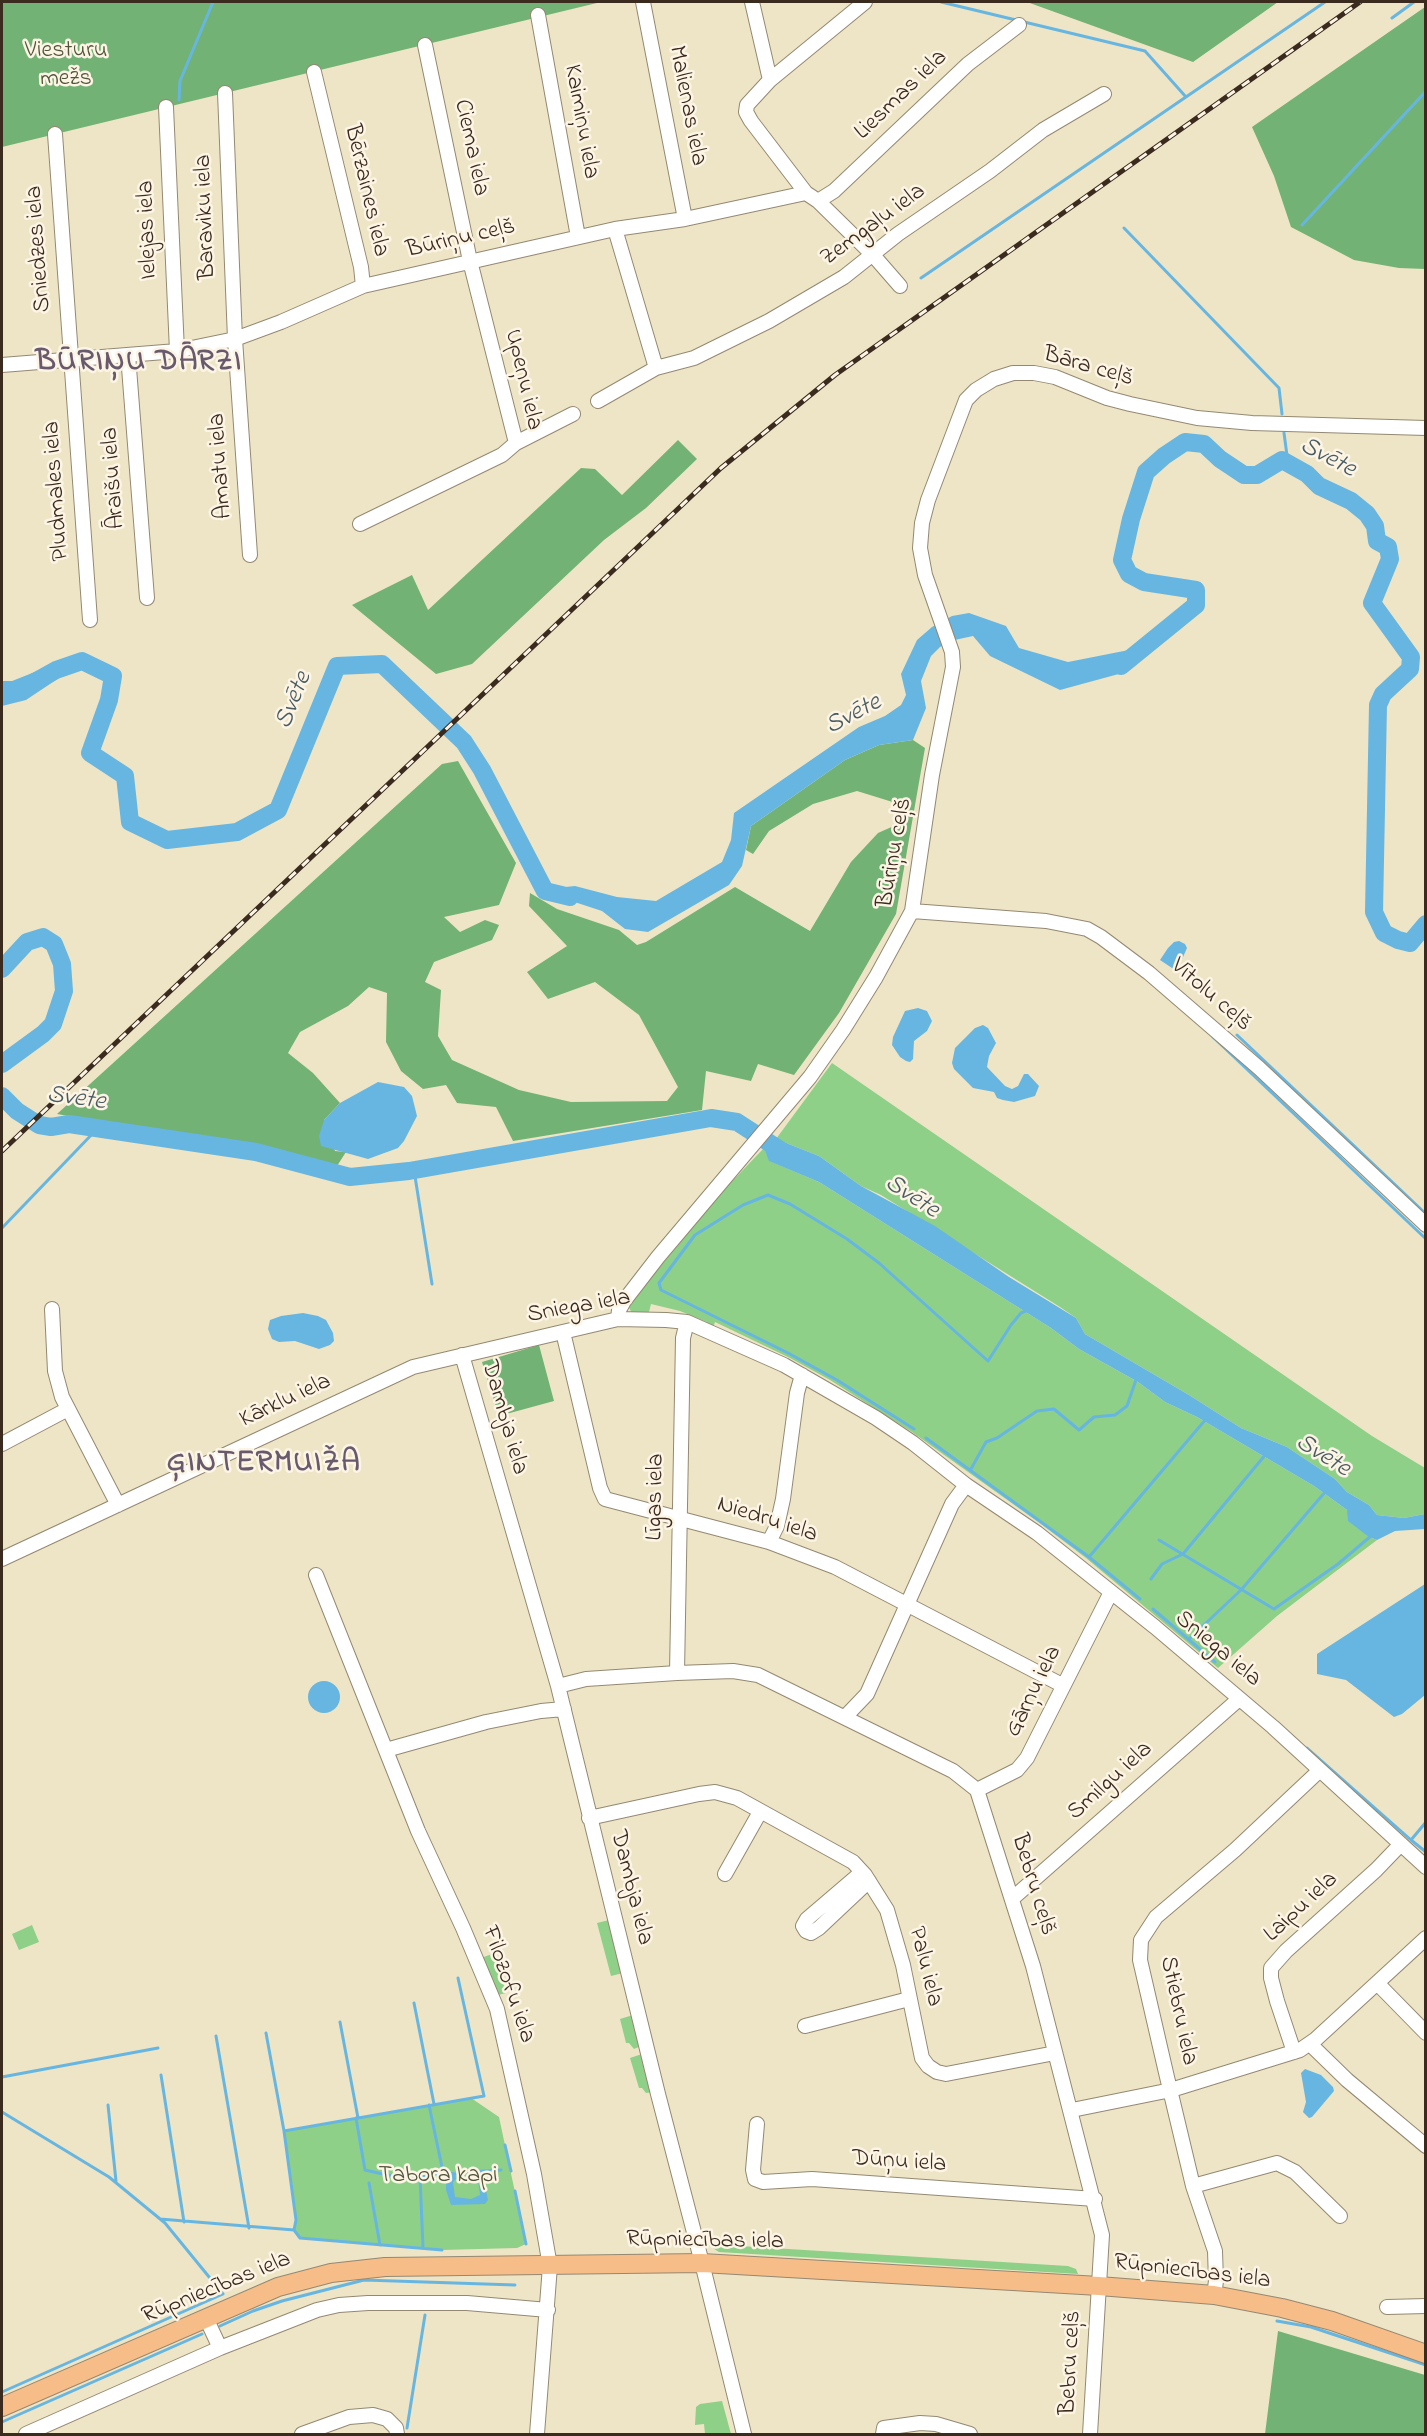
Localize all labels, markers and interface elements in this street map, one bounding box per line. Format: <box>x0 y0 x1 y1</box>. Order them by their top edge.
park label: Viesturu mežs <box>25 38 107 94</box>
street label: Malienas iela <box>660 44 712 168</box>
street label: Liesmas iela <box>850 45 954 147</box>
street label: Kaimiņu iela <box>556 63 604 181</box>
street label: Ciema iela <box>446 97 494 199</box>
street label: Bērzaines iela <box>336 122 394 260</box>
street label: Baraviku iela <box>190 154 224 280</box>
street label: Zemgaļu iela <box>816 178 932 274</box>
street label: Ielejas iela <box>133 180 165 280</box>
street label: Sniedzes iela <box>21 185 59 313</box>
street label: Būriņu ceļš <box>404 214 518 266</box>
street label: Upeņu iela <box>496 327 548 433</box>
street label: Bāra ceļš <box>1040 341 1136 395</box>
district label: BŪRIŅU DĀRZI <box>35 346 243 382</box>
street label: Amatu iela <box>204 412 240 520</box>
street label: Pludmales iela <box>39 420 77 562</box>
street label: Āraišu iela <box>97 426 133 530</box>
water label: Svēte <box>1294 431 1360 487</box>
water label: Svēte <box>270 668 320 734</box>
water label: Svēte <box>821 688 887 744</box>
street label: Būriņu ceļš <box>872 796 920 910</box>
street label: Vītolu ceļš <box>1164 953 1256 1039</box>
water label: Svēte <box>45 1080 107 1120</box>
water label: Svēte <box>878 1169 944 1227</box>
street label: Sniega iela <box>525 1285 633 1331</box>
street label: Dambja iela <box>473 1358 533 1478</box>
street label: Kārklu iela <box>236 1368 336 1436</box>
water label: Svēte <box>1289 1428 1355 1486</box>
district label: ĢINTERMUIŽA <box>167 1447 361 1483</box>
street label: Līgas iela <box>642 1453 672 1541</box>
street label: Niedru iela <box>713 1491 821 1551</box>
street label: Sniega iela <box>1168 1606 1266 1694</box>
street label: Gārņu iela <box>1001 1642 1069 1742</box>
street label: Smilgu iela <box>1062 1736 1160 1828</box>
street label: Dambja iela <box>602 1828 658 1948</box>
street label: Bebru ceļš <box>1003 1831 1061 1939</box>
street label: Laipu iela <box>1259 1866 1345 1950</box>
street label: Filozofu iela <box>474 1923 540 2047</box>
street label: Palu iela <box>900 1924 948 2010</box>
street label: Stiebru iela <box>1151 1954 1203 2068</box>
street label: Dūņu iela <box>851 2145 947 2181</box>
park label: Tabora kapi <box>378 2163 498 2191</box>
street label: Rūpniecības iela <box>626 2226 784 2258</box>
street label: Rūpniecības iela <box>138 2246 296 2332</box>
street label: Rūpniecības iela <box>1112 2249 1272 2297</box>
street label: Bebru ceļš <box>1055 2310 1089 2416</box>

